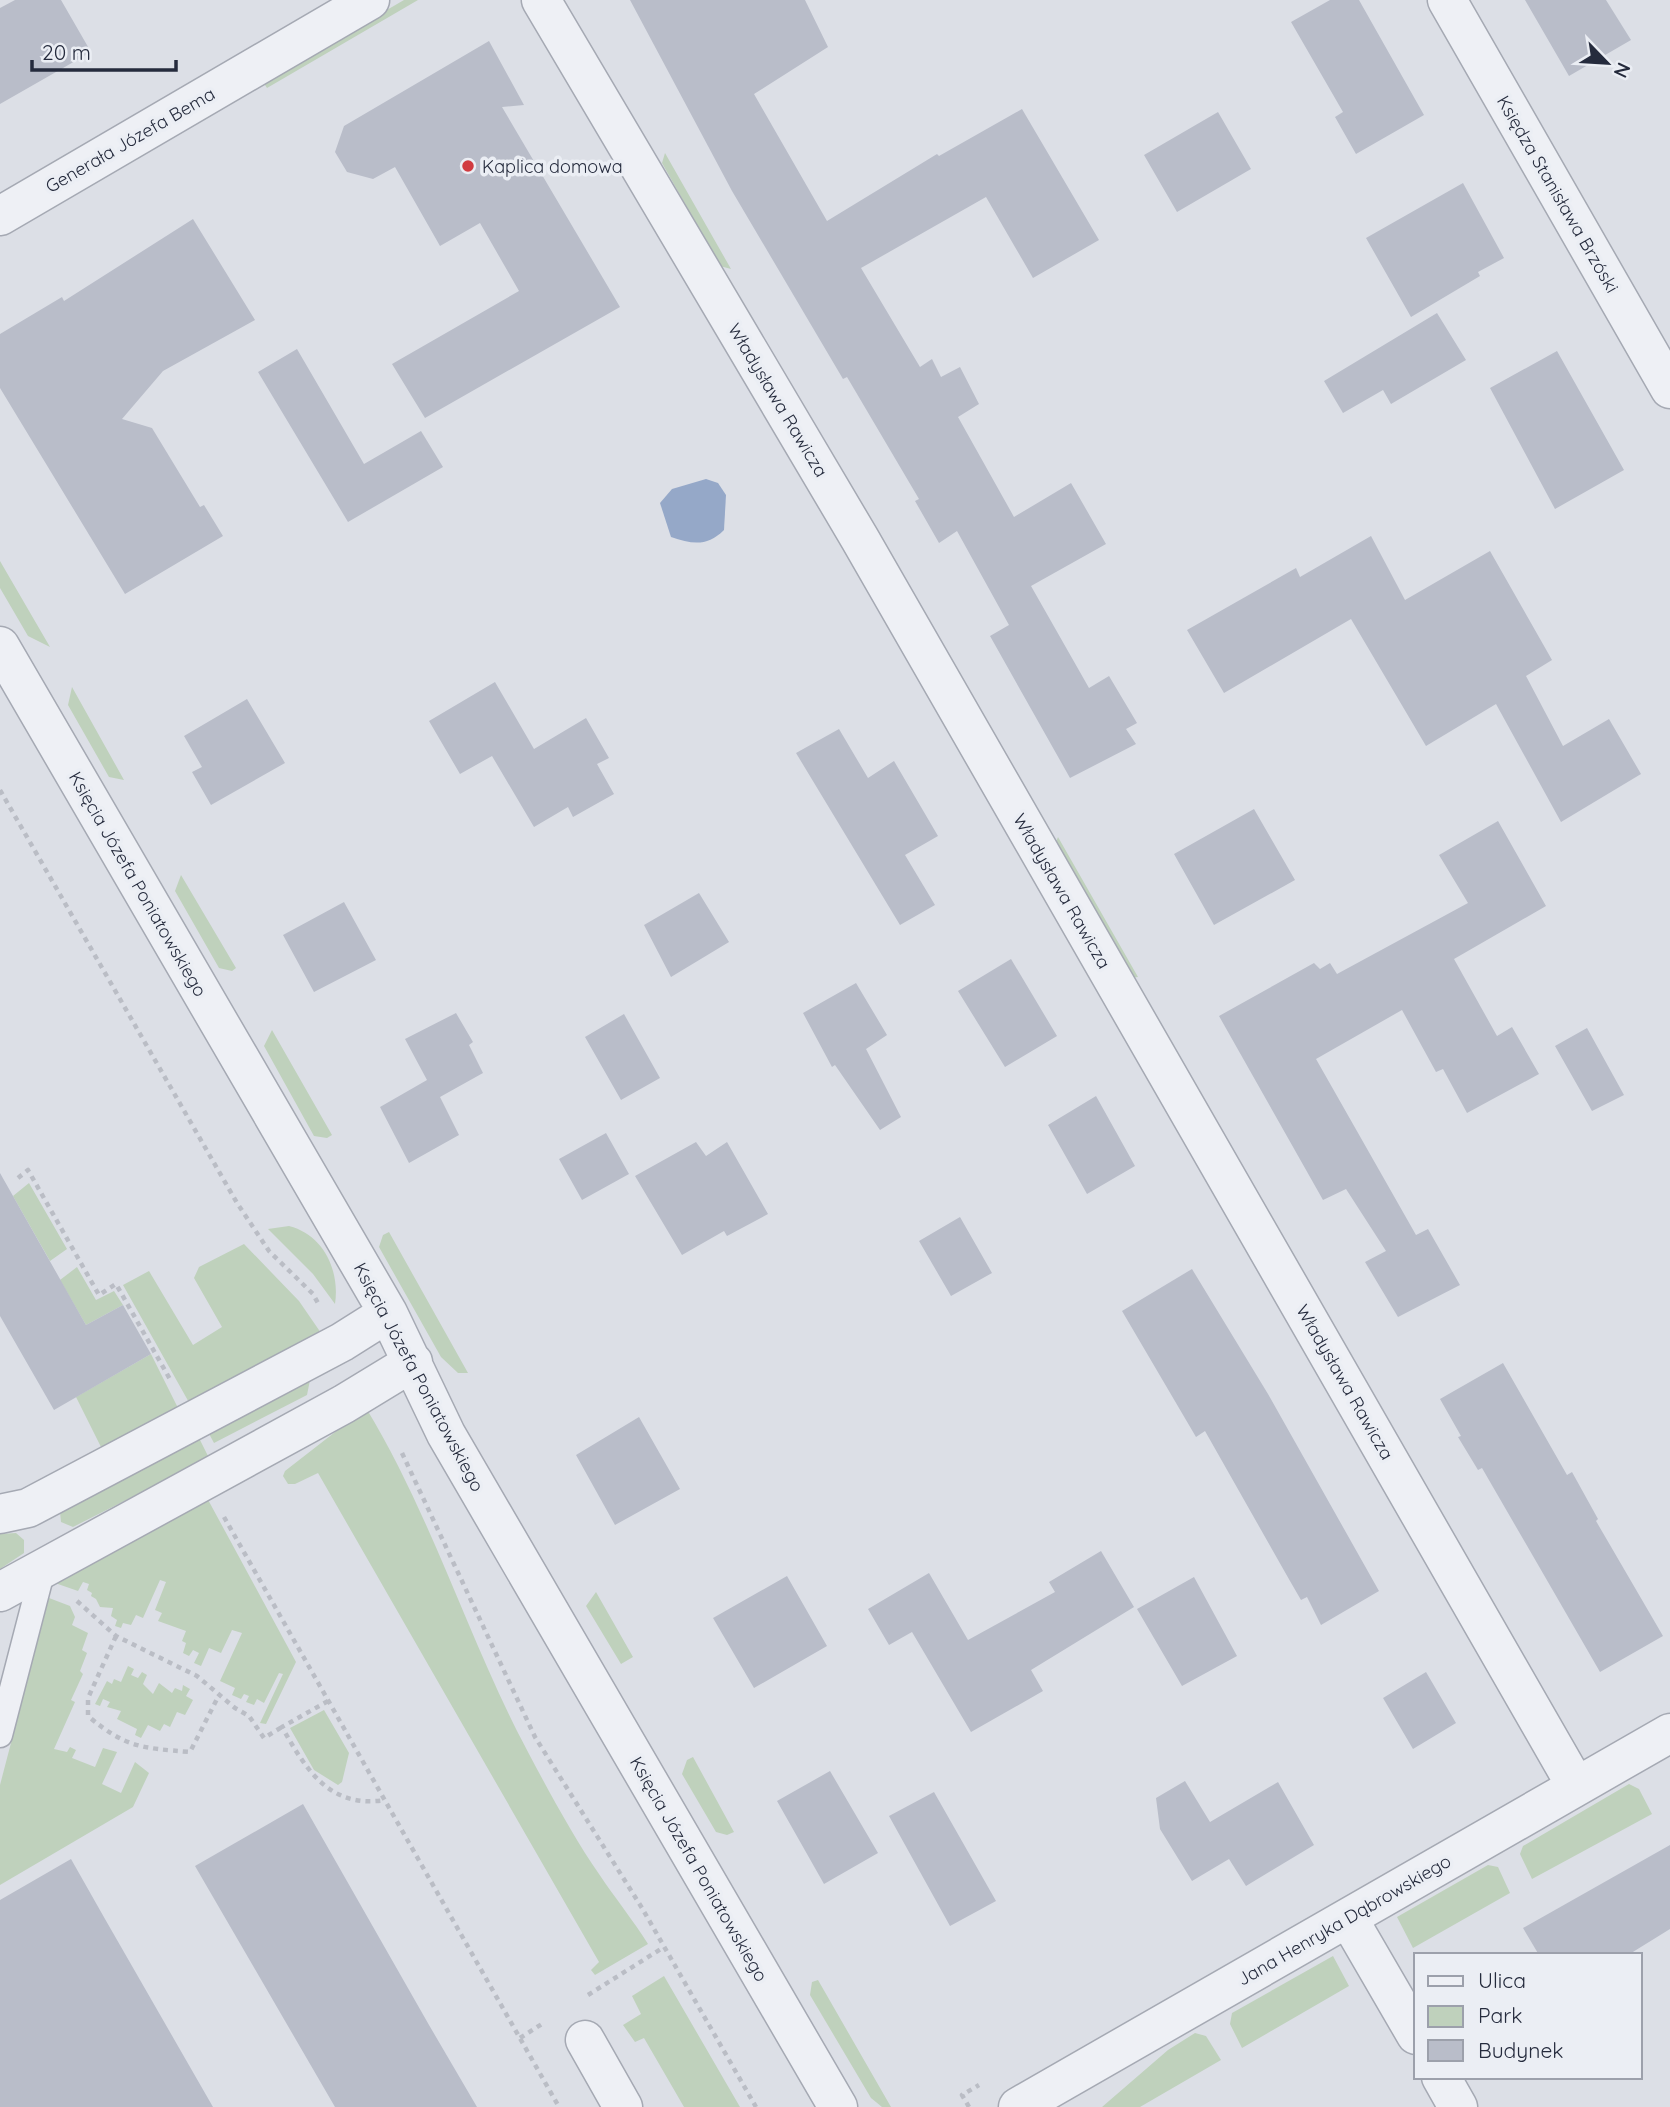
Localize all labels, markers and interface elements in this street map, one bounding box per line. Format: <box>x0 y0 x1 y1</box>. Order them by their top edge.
scale bar <box>32 28 175 72</box>
north arrow <box>1572 28 1642 98</box>
text: 20 m <box>42 39 91 65</box>
text: N <box>1609 59 1636 82</box>
street label: Generała Józefa Bema <box>41 82 219 198</box>
street label: Księdza Stanisława Brzóski <box>1492 91 1624 297</box>
place label: Kaplica domowa <box>482 155 623 178</box>
marker: Kaplica domowa <box>460 158 476 174</box>
street label: Władysława Rawicza <box>723 319 833 481</box>
street label: Księcia Józefa Poniatowskiego <box>64 767 212 1001</box>
street label: Władysława Rawicza <box>1008 809 1116 973</box>
street label: Księcia Józefa Poniatowskiego <box>349 1259 489 1495</box>
street label: Władysława Rawicza <box>1291 1300 1399 1464</box>
street label: Księcia Józefa Poniatowskiego <box>625 1752 773 1986</box>
street label: Jana Henryka Dąbrowskiego <box>1233 1849 1455 1991</box>
legend <box>1414 1953 1642 2079</box>
text: Ulica <box>1478 1967 1526 1993</box>
text: Park <box>1478 2002 1522 2028</box>
text: Budynek <box>1478 2037 1564 2063</box>

